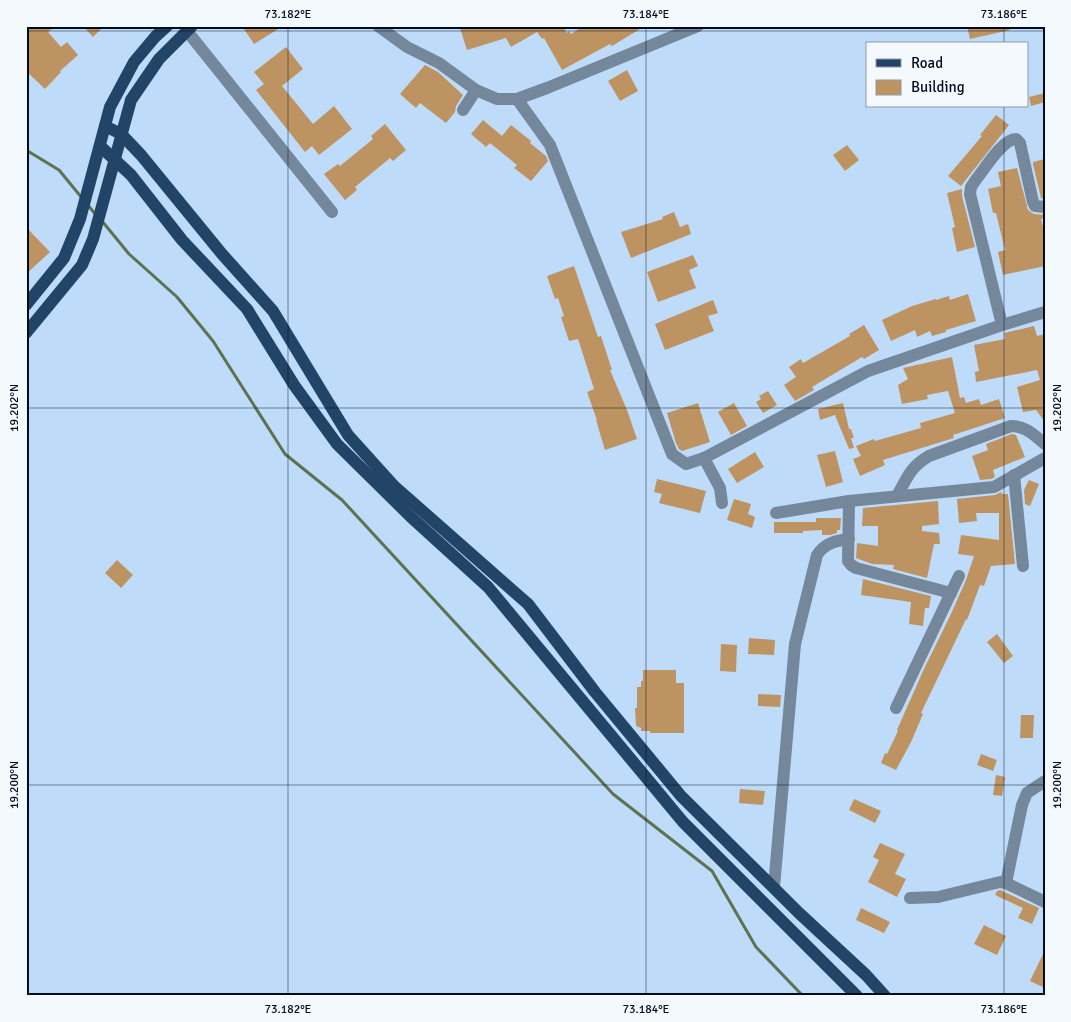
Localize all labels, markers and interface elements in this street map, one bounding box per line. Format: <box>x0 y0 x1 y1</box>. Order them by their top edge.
text: 73.182°E <box>265 7 312 22</box>
text: 73.184°E <box>623 7 670 22</box>
text: 73.186°E <box>981 7 1028 22</box>
legend <box>866 42 1028 108</box>
text: Road <box>911 54 943 72</box>
text: Building <box>911 78 965 96</box>
text: 19.202°N <box>7 384 22 432</box>
text: 19.202°N <box>1050 384 1065 432</box>
text: 19.200°N <box>7 761 22 809</box>
text: 19.200°N <box>1050 761 1065 809</box>
text: 73.182°E <box>265 1002 312 1017</box>
text: 73.184°E <box>623 1002 670 1017</box>
text: 73.186°E <box>981 1002 1028 1017</box>

